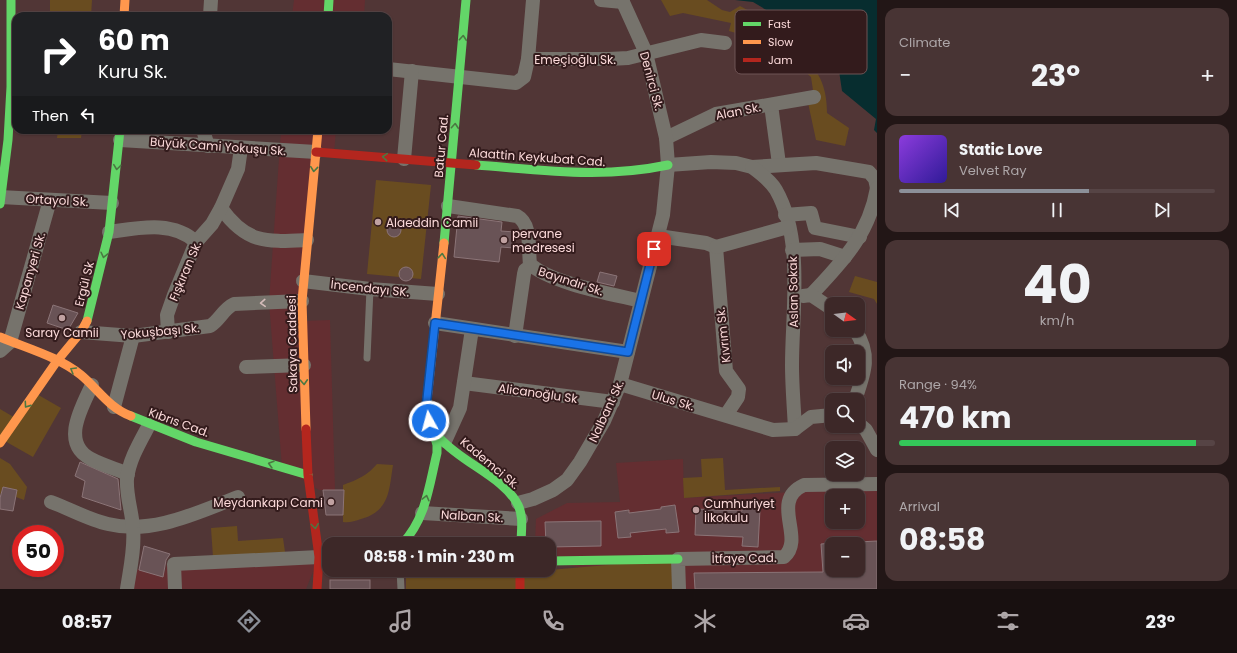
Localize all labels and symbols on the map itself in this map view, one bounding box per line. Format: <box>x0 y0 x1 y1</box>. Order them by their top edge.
legend <box>735 10 867 74</box>
text: Fast <box>768 16 791 32</box>
text: Slow <box>768 34 793 50</box>
one-way arrow <box>458 35 467 41</box>
street label: Denirci Sk. <box>636 50 668 112</box>
street label: Emeçioğlu Sk. <box>534 51 616 68</box>
text: Jam <box>768 52 793 68</box>
street label: Alan Sk. <box>714 98 762 124</box>
street label: Batur Cad. <box>430 114 452 178</box>
one-way arrow <box>450 123 459 129</box>
street label: Büyük Cami Yokuşu Sk. <box>149 133 287 159</box>
street label: Alaattin Keykubat Cad. <box>468 144 606 170</box>
one-way arrow <box>382 153 388 162</box>
one-way arrow <box>113 163 122 170</box>
one-way arrow <box>310 166 319 172</box>
street label: Ortayol Sk. <box>25 190 89 210</box>
place label: Alaeddin Camii <box>386 214 478 231</box>
marker: Alaeddin Camii <box>373 217 383 227</box>
place label: pervane medresesi <box>512 225 575 256</box>
street label: Kapanyeri Sk. <box>11 230 49 312</box>
pin <box>637 232 671 266</box>
marker: pervane medresesi <box>499 235 509 245</box>
street label: Fışkıran Sk. <box>165 238 205 304</box>
one-way arrow <box>100 252 108 258</box>
one-way arrow <box>438 253 447 259</box>
street label: Aslan Sokak <box>784 255 802 328</box>
street label: Ergül Sk <box>70 259 98 308</box>
street label: Bayındır Sk. <box>536 263 606 299</box>
street label: İncendayı SK. <box>330 275 410 301</box>
street label: Sakaya Caddesi <box>283 295 301 393</box>
north arrow <box>825 297 865 337</box>
one-way arrow <box>260 298 266 307</box>
street label: Kıvrım Sk. <box>712 306 734 364</box>
marker: Saray Camii <box>57 313 67 323</box>
street label: Yokuşbaşı Sk. <box>120 319 200 343</box>
place label: Saray Camii <box>25 324 99 341</box>
one-way arrow <box>70 368 77 375</box>
street label: Nalbant Sk. <box>584 377 628 445</box>
one-way arrow <box>300 379 309 385</box>
street label: Alicanoğlu Sk <box>497 379 580 407</box>
street label: Ulus Sk. <box>649 385 697 415</box>
position arrow <box>408 400 450 442</box>
one-way arrow <box>24 401 32 408</box>
street label: Kıbrıs Cad. <box>146 403 212 441</box>
street label: Kademci Sk. <box>457 433 523 493</box>
one-way arrow <box>268 460 275 469</box>
place label: Meydankapı Cami <box>213 494 323 511</box>
one-way arrow <box>421 495 430 502</box>
place label: Cumhuriyet İlkokulu <box>704 495 775 526</box>
marker: Meydankapı Cami <box>326 497 336 507</box>
marker: Cumhuriyet İlkokulu <box>691 505 701 515</box>
street label: Nalban Sk. <box>440 506 504 526</box>
one-way arrow <box>310 523 319 529</box>
speed limit sign: 50 <box>12 525 64 577</box>
street label: İtfaye Cad. <box>711 549 777 567</box>

